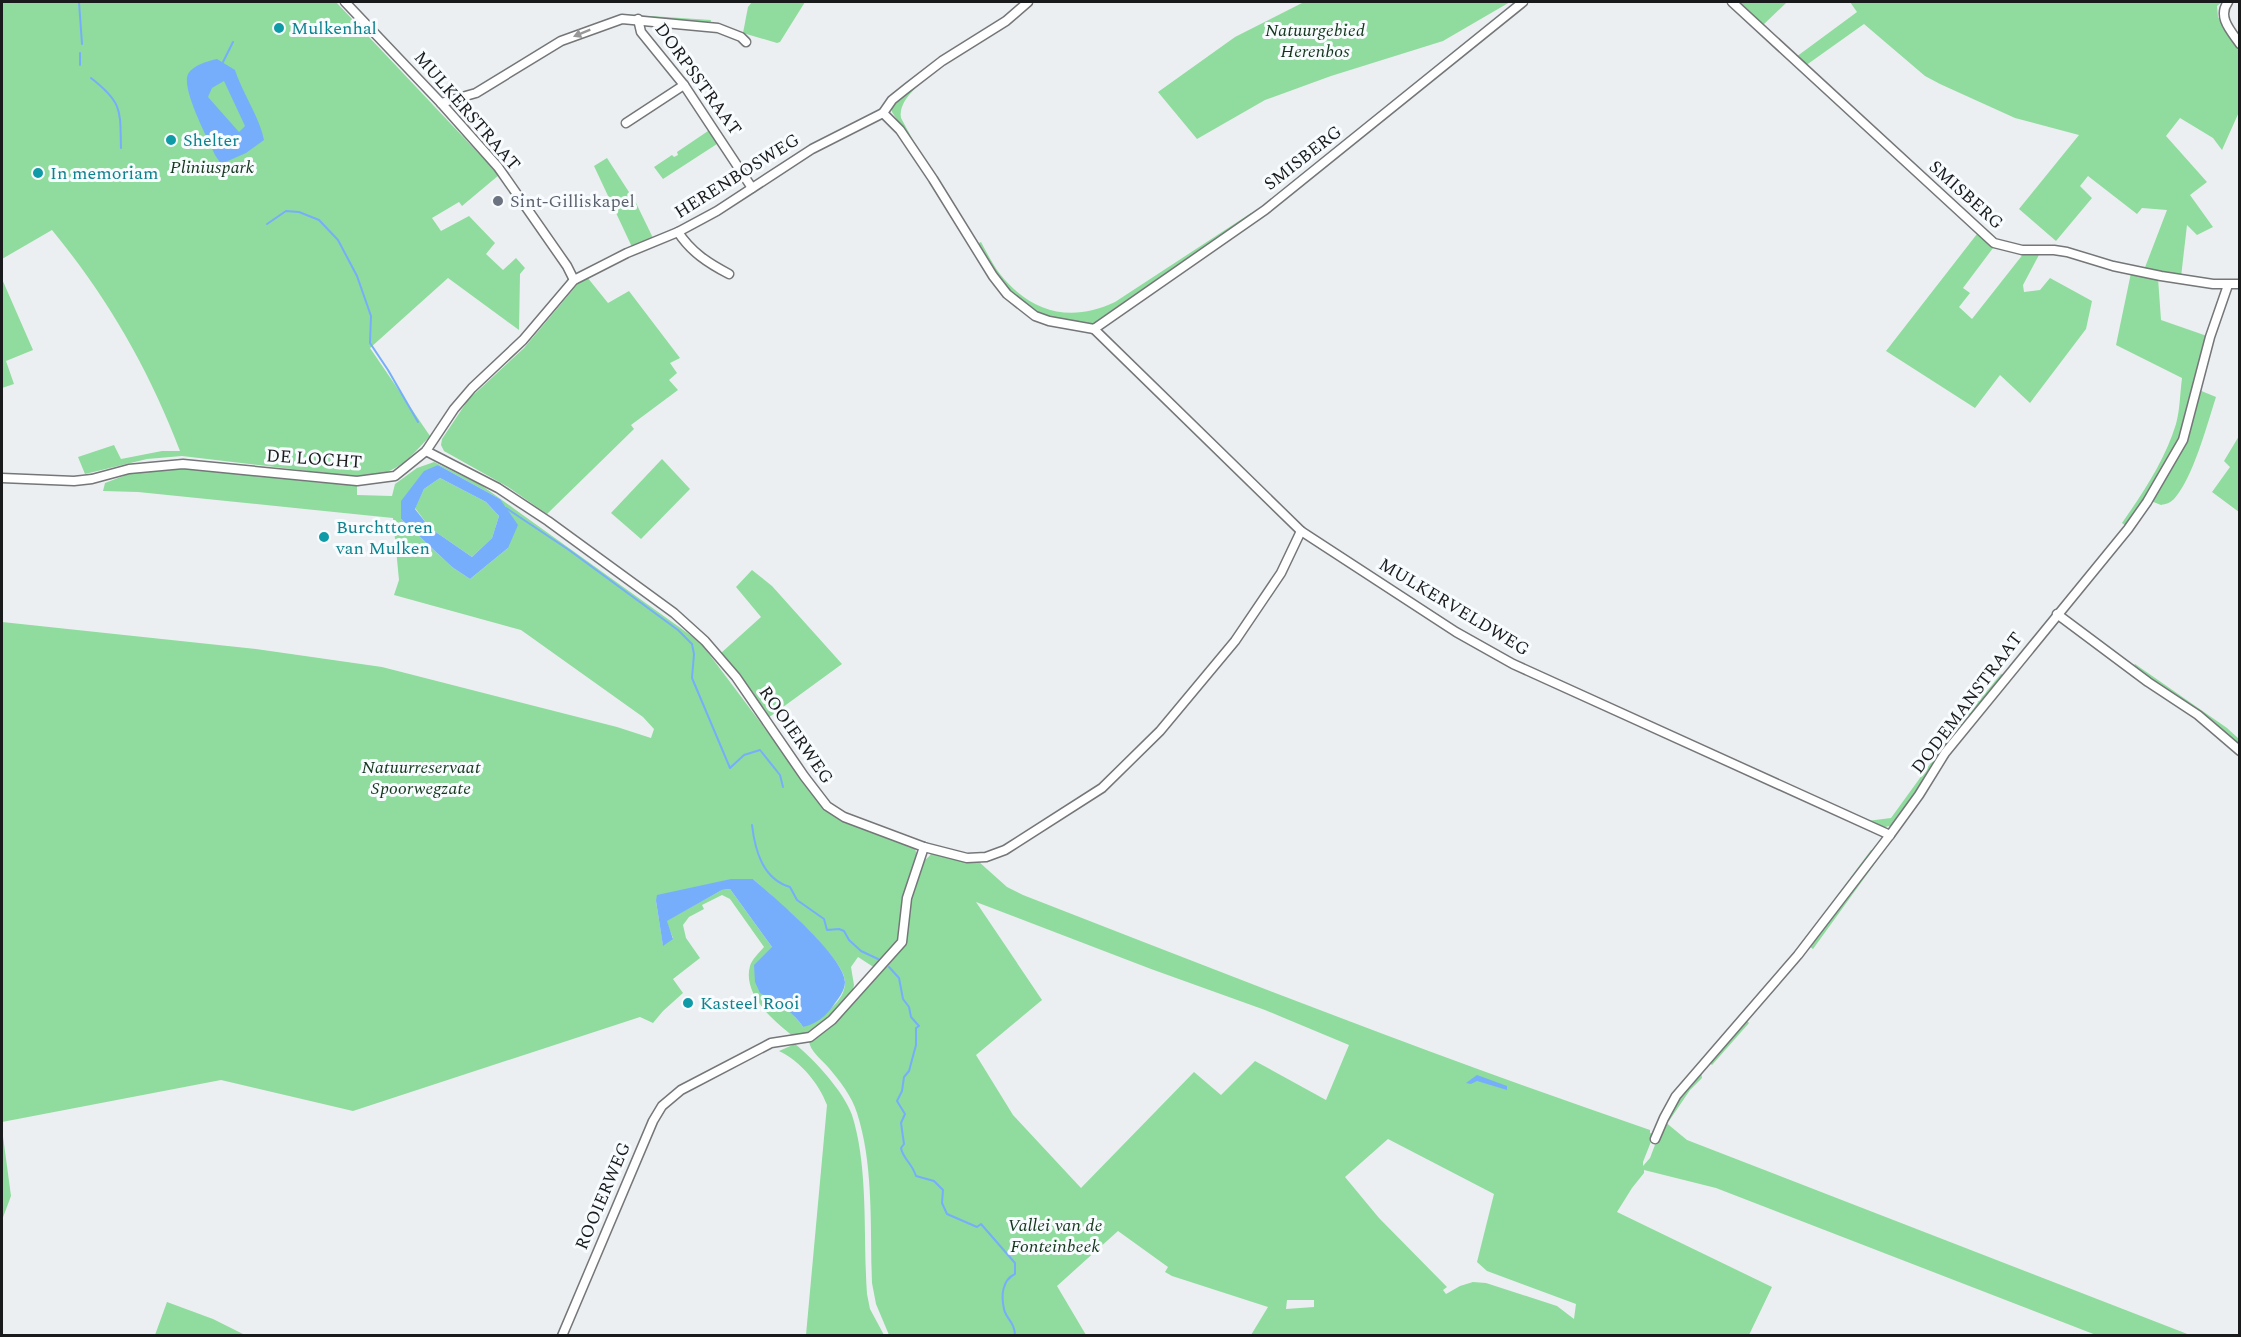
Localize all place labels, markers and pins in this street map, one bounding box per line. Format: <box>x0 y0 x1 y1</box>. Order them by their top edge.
place label: Mulkenhal <box>291 15 377 42</box>
marker: Mulkenhal <box>272 21 286 35</box>
place label: Shelter <box>183 127 239 154</box>
marker: Shelter <box>164 133 178 147</box>
place label: In memoriam <box>50 160 158 187</box>
marker: In memoriam <box>31 166 45 180</box>
place label: Sint-Gilliskapel <box>510 188 635 215</box>
marker: Sint-Gilliskapel <box>491 194 505 208</box>
place label: Burchttoren van Mulken <box>335 514 433 562</box>
marker: Burchttoren van Mulken <box>317 530 331 544</box>
place label: Kasteel Rooi <box>700 990 800 1017</box>
marker: Kasteel Rooi <box>681 996 695 1010</box>

